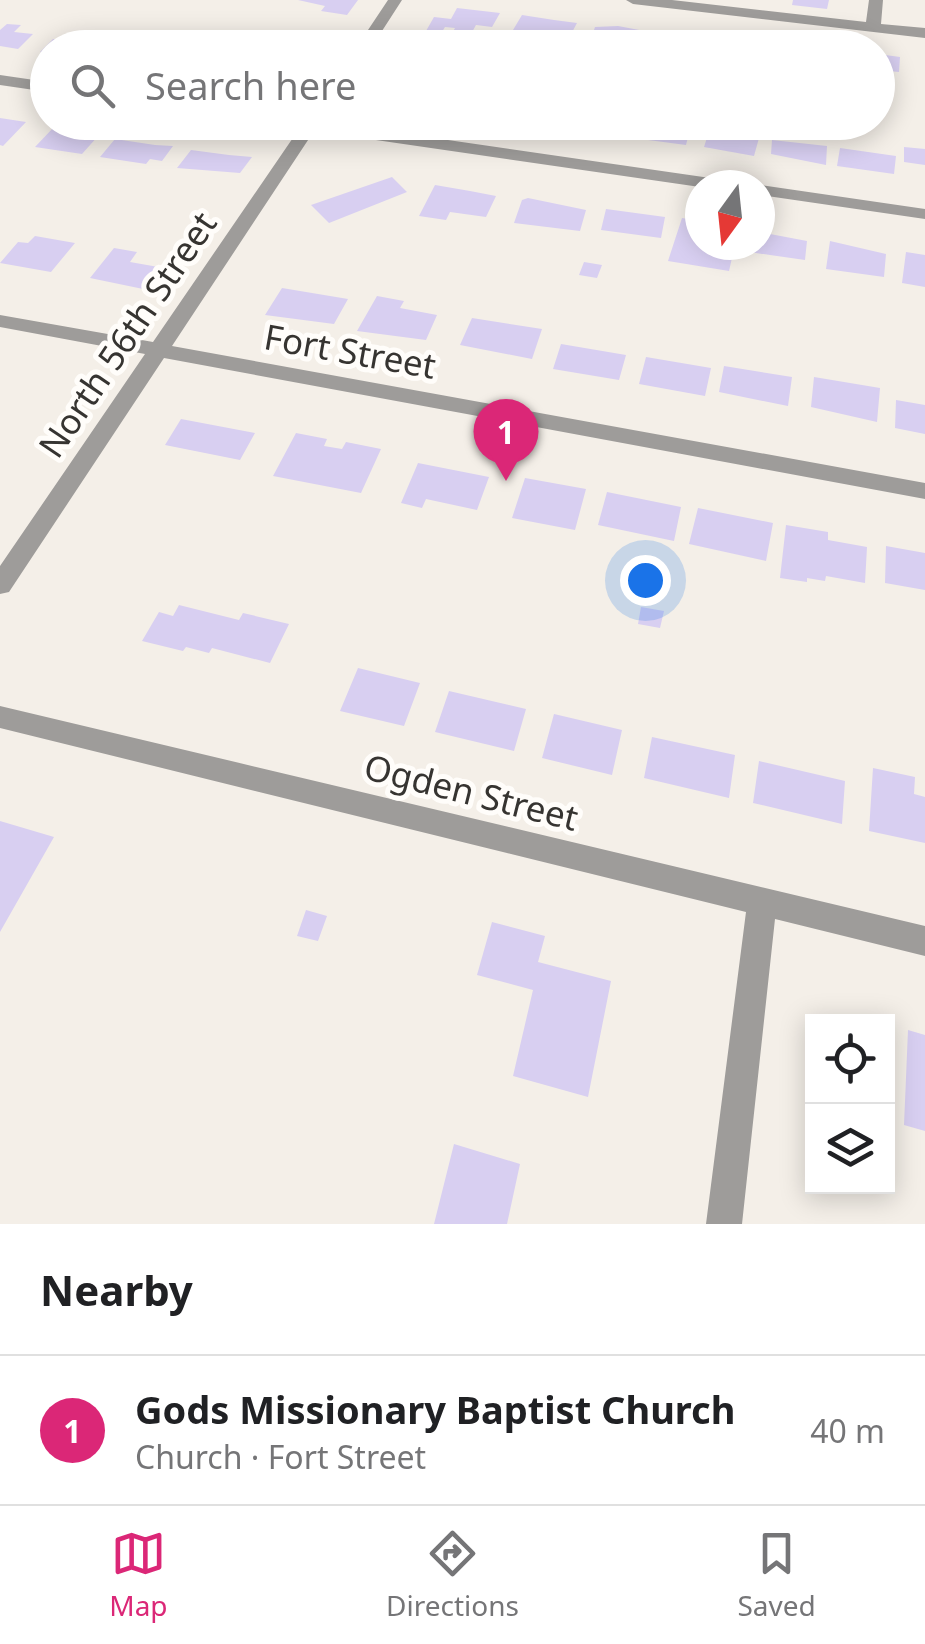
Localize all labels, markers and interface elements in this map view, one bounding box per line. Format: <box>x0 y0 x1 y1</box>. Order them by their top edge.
search box <box>30 30 895 140</box>
icon: search <box>65 58 120 113</box>
text: Search here <box>145 59 356 111</box>
north arrow <box>685 170 775 260</box>
street label: North 56th Street <box>27 202 226 466</box>
street label: Fort Street <box>261 312 440 389</box>
pin: 1 <box>474 398 538 481</box>
your location <box>620 555 671 606</box>
street label: Ogden Street <box>360 742 583 841</box>
map controls <box>805 1014 895 1194</box>
button: locate <box>805 1014 895 1104</box>
button: layers <box>805 1104 895 1194</box>
text: Nearby <box>40 1261 193 1318</box>
text: Gods Missionary Baptist Church <box>135 1383 735 1435</box>
text: 1 <box>63 1409 82 1452</box>
text: 40 m <box>810 1409 885 1452</box>
text: Church · Fort Street <box>135 1435 426 1478</box>
tab: Map <box>109 1526 168 1624</box>
tab: Directions <box>386 1526 519 1624</box>
tab: Saved <box>737 1526 816 1624</box>

